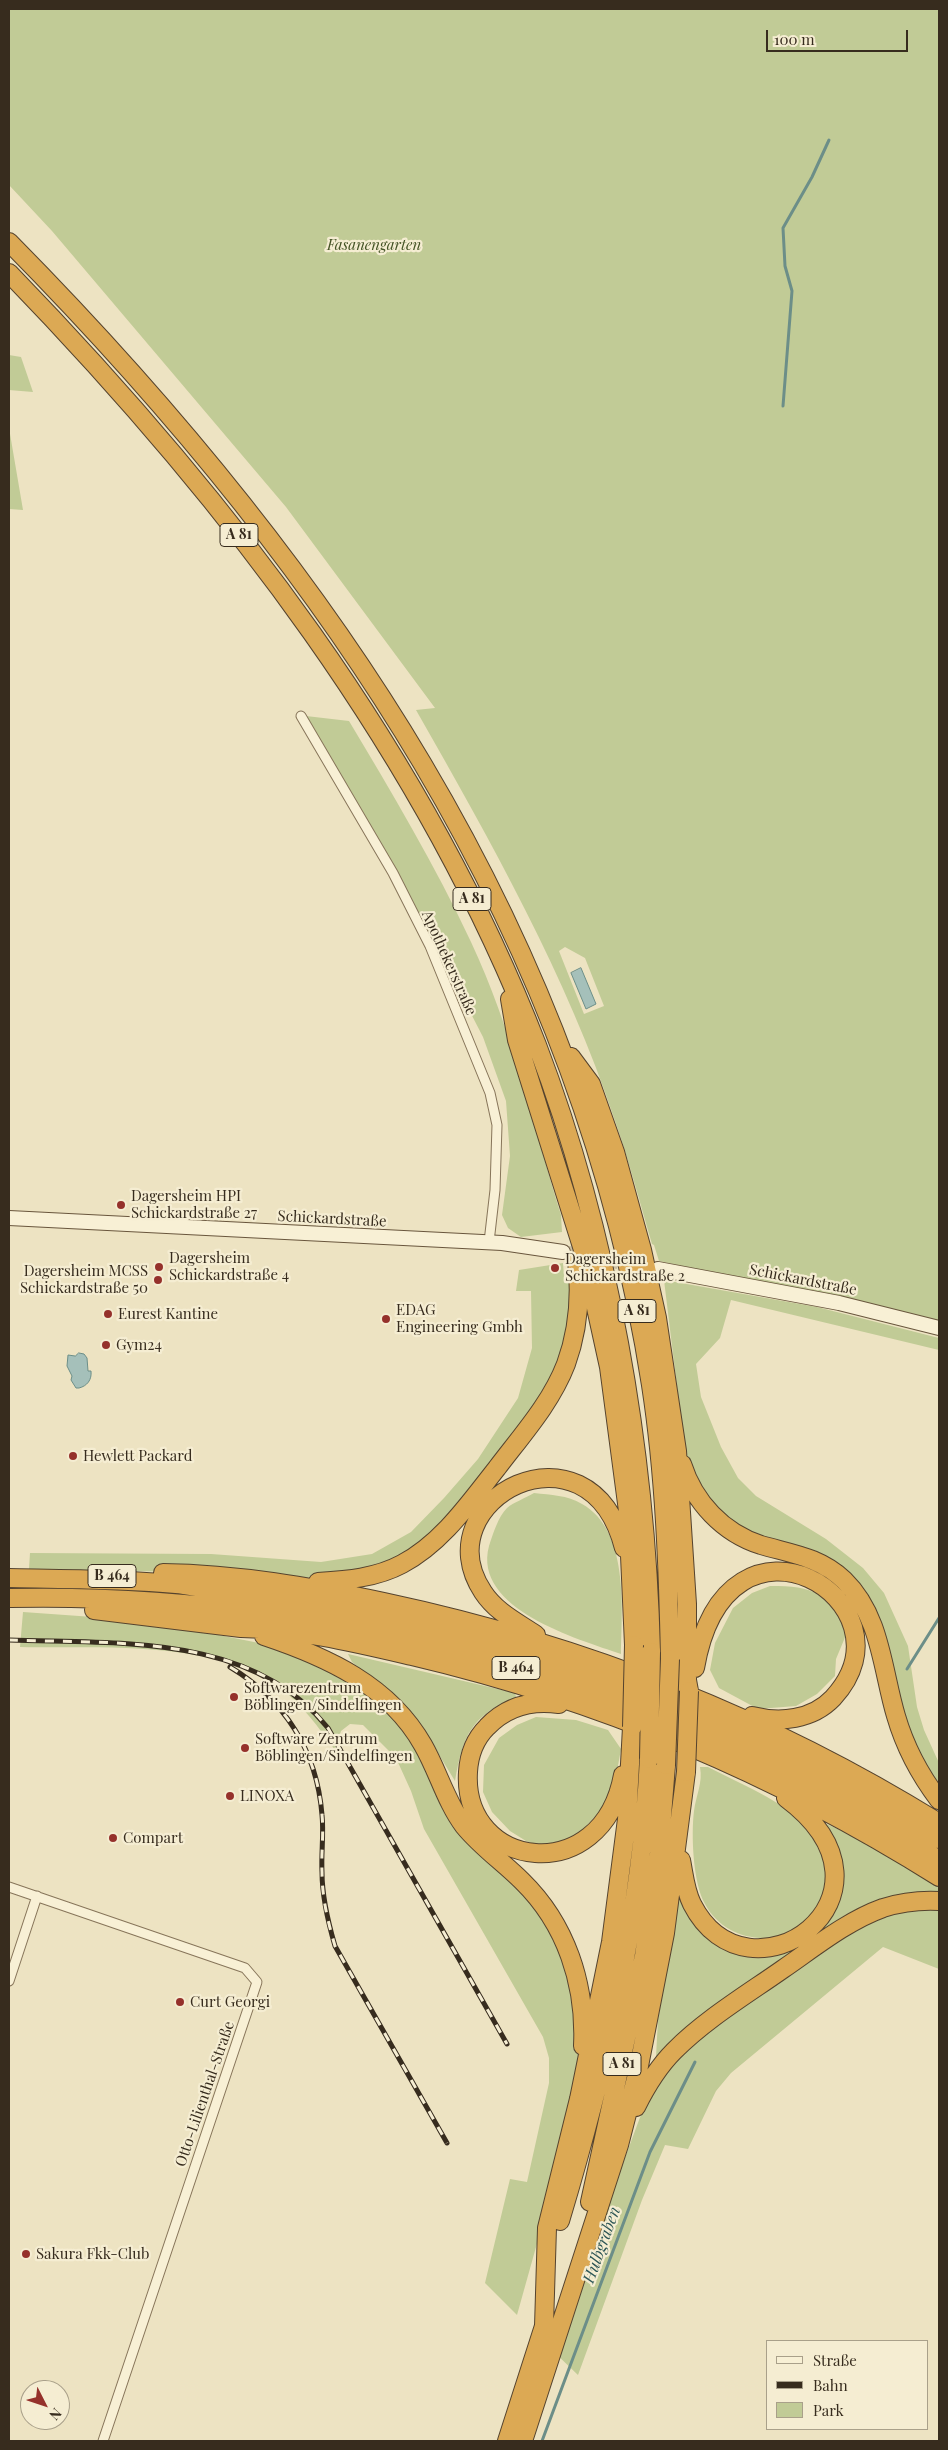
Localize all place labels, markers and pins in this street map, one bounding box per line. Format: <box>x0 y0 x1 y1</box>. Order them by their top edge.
place label: Dagersheim HPI Schickardstraße 27 <box>131 1187 257 1222</box>
marker: Dagersheim HPI Schickardstraße 27 <box>115 1199 127 1211</box>
place label: Dagersheim Schickardstraße 4 <box>169 1249 289 1284</box>
place label: Dagersheim Schickardstraße 2 <box>565 1250 685 1285</box>
marker: Dagersheim Schickardstraße 4 <box>153 1261 165 1273</box>
place label: Dagersheim MCSS Schickardstraße 50 <box>20 1262 148 1297</box>
marker: Dagersheim Schickardstraße 2 <box>549 1262 561 1274</box>
marker: Dagersheim MCSS Schickardstraße 50 <box>152 1274 164 1286</box>
place label: EDAG Engineering Gmbh <box>396 1301 523 1336</box>
place label: Eurest Kantine <box>118 1305 218 1323</box>
marker: Eurest Kantine <box>102 1308 114 1320</box>
marker: EDAG Engineering Gmbh <box>380 1313 392 1325</box>
place label: Gym24 <box>116 1336 162 1354</box>
marker: Gym24 <box>100 1339 112 1351</box>
place label: Hewlett Packard <box>83 1447 192 1465</box>
marker: Hewlett Packard <box>67 1450 79 1462</box>
place label: Softwarezentrum Böblingen/Sindelfingen <box>244 1679 402 1714</box>
marker: Softwarezentrum Böblingen/Sindelfingen <box>228 1691 240 1703</box>
place label: Software Zentrum Böblingen/Sindelfingen <box>255 1730 413 1765</box>
marker: Software Zentrum Böblingen/Sindelfingen <box>239 1742 251 1754</box>
place label: LINOXA <box>240 1787 294 1805</box>
marker: LINOXA <box>224 1790 236 1802</box>
place label: Compart <box>123 1829 183 1847</box>
marker: Compart <box>107 1832 119 1844</box>
place label: Curt Georgi <box>190 1993 270 2011</box>
marker: Curt Georgi <box>174 1996 186 2008</box>
place label: Sakura Fkk-Club <box>36 2245 149 2263</box>
marker: Sakura Fkk-Club <box>20 2248 32 2260</box>

